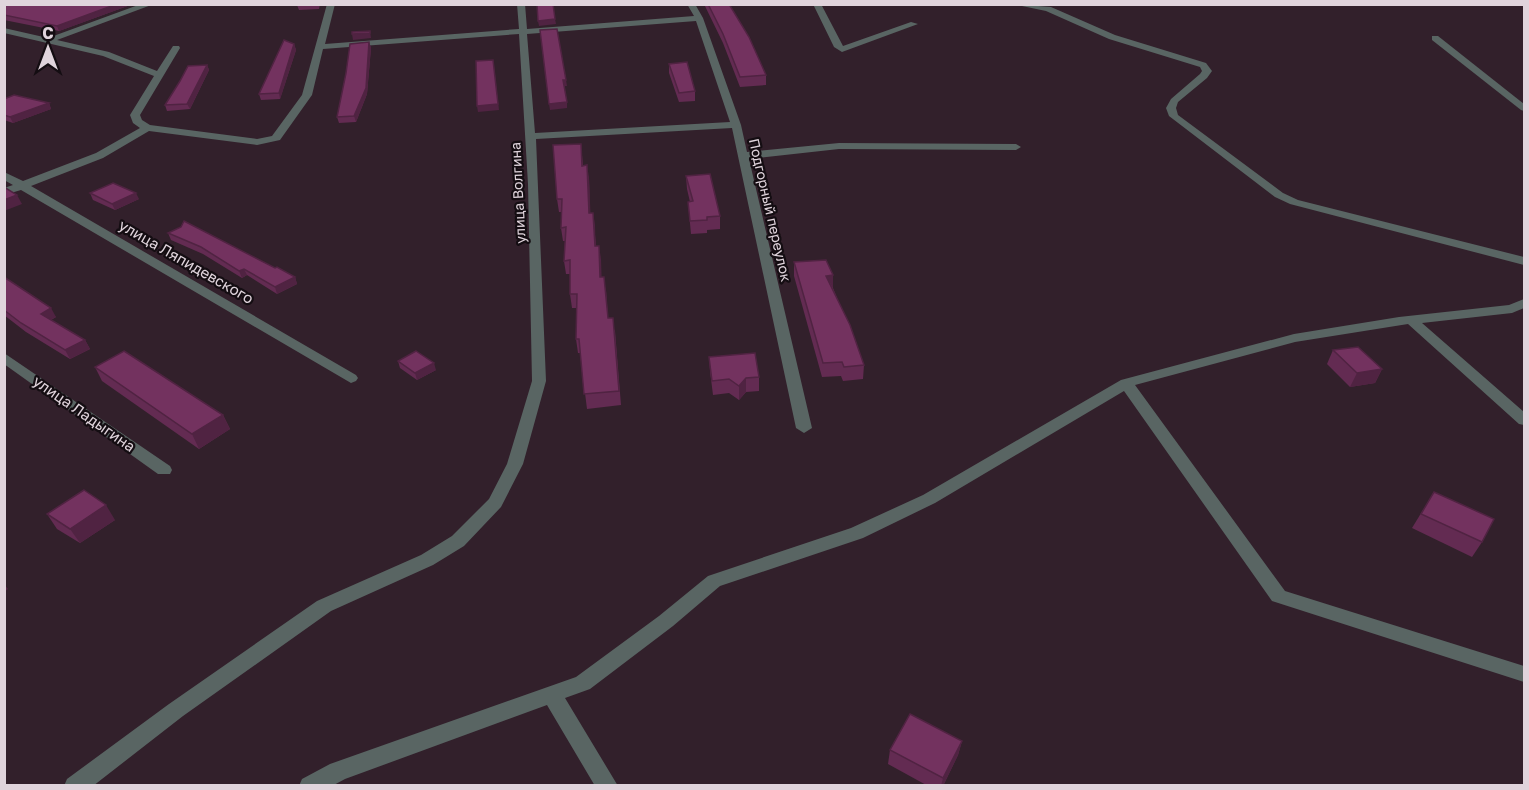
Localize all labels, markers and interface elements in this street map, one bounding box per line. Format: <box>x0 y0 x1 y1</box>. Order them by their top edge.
north arrow <box>18 18 78 78</box>
text: С <box>42 23 54 43</box>
street label: Подгорный переулок <box>746 137 795 283</box>
street label: улица Волгина <box>506 142 529 244</box>
street label: улица Ляпидевского <box>116 215 257 307</box>
street label: улица Ладыгина <box>30 371 139 455</box>

